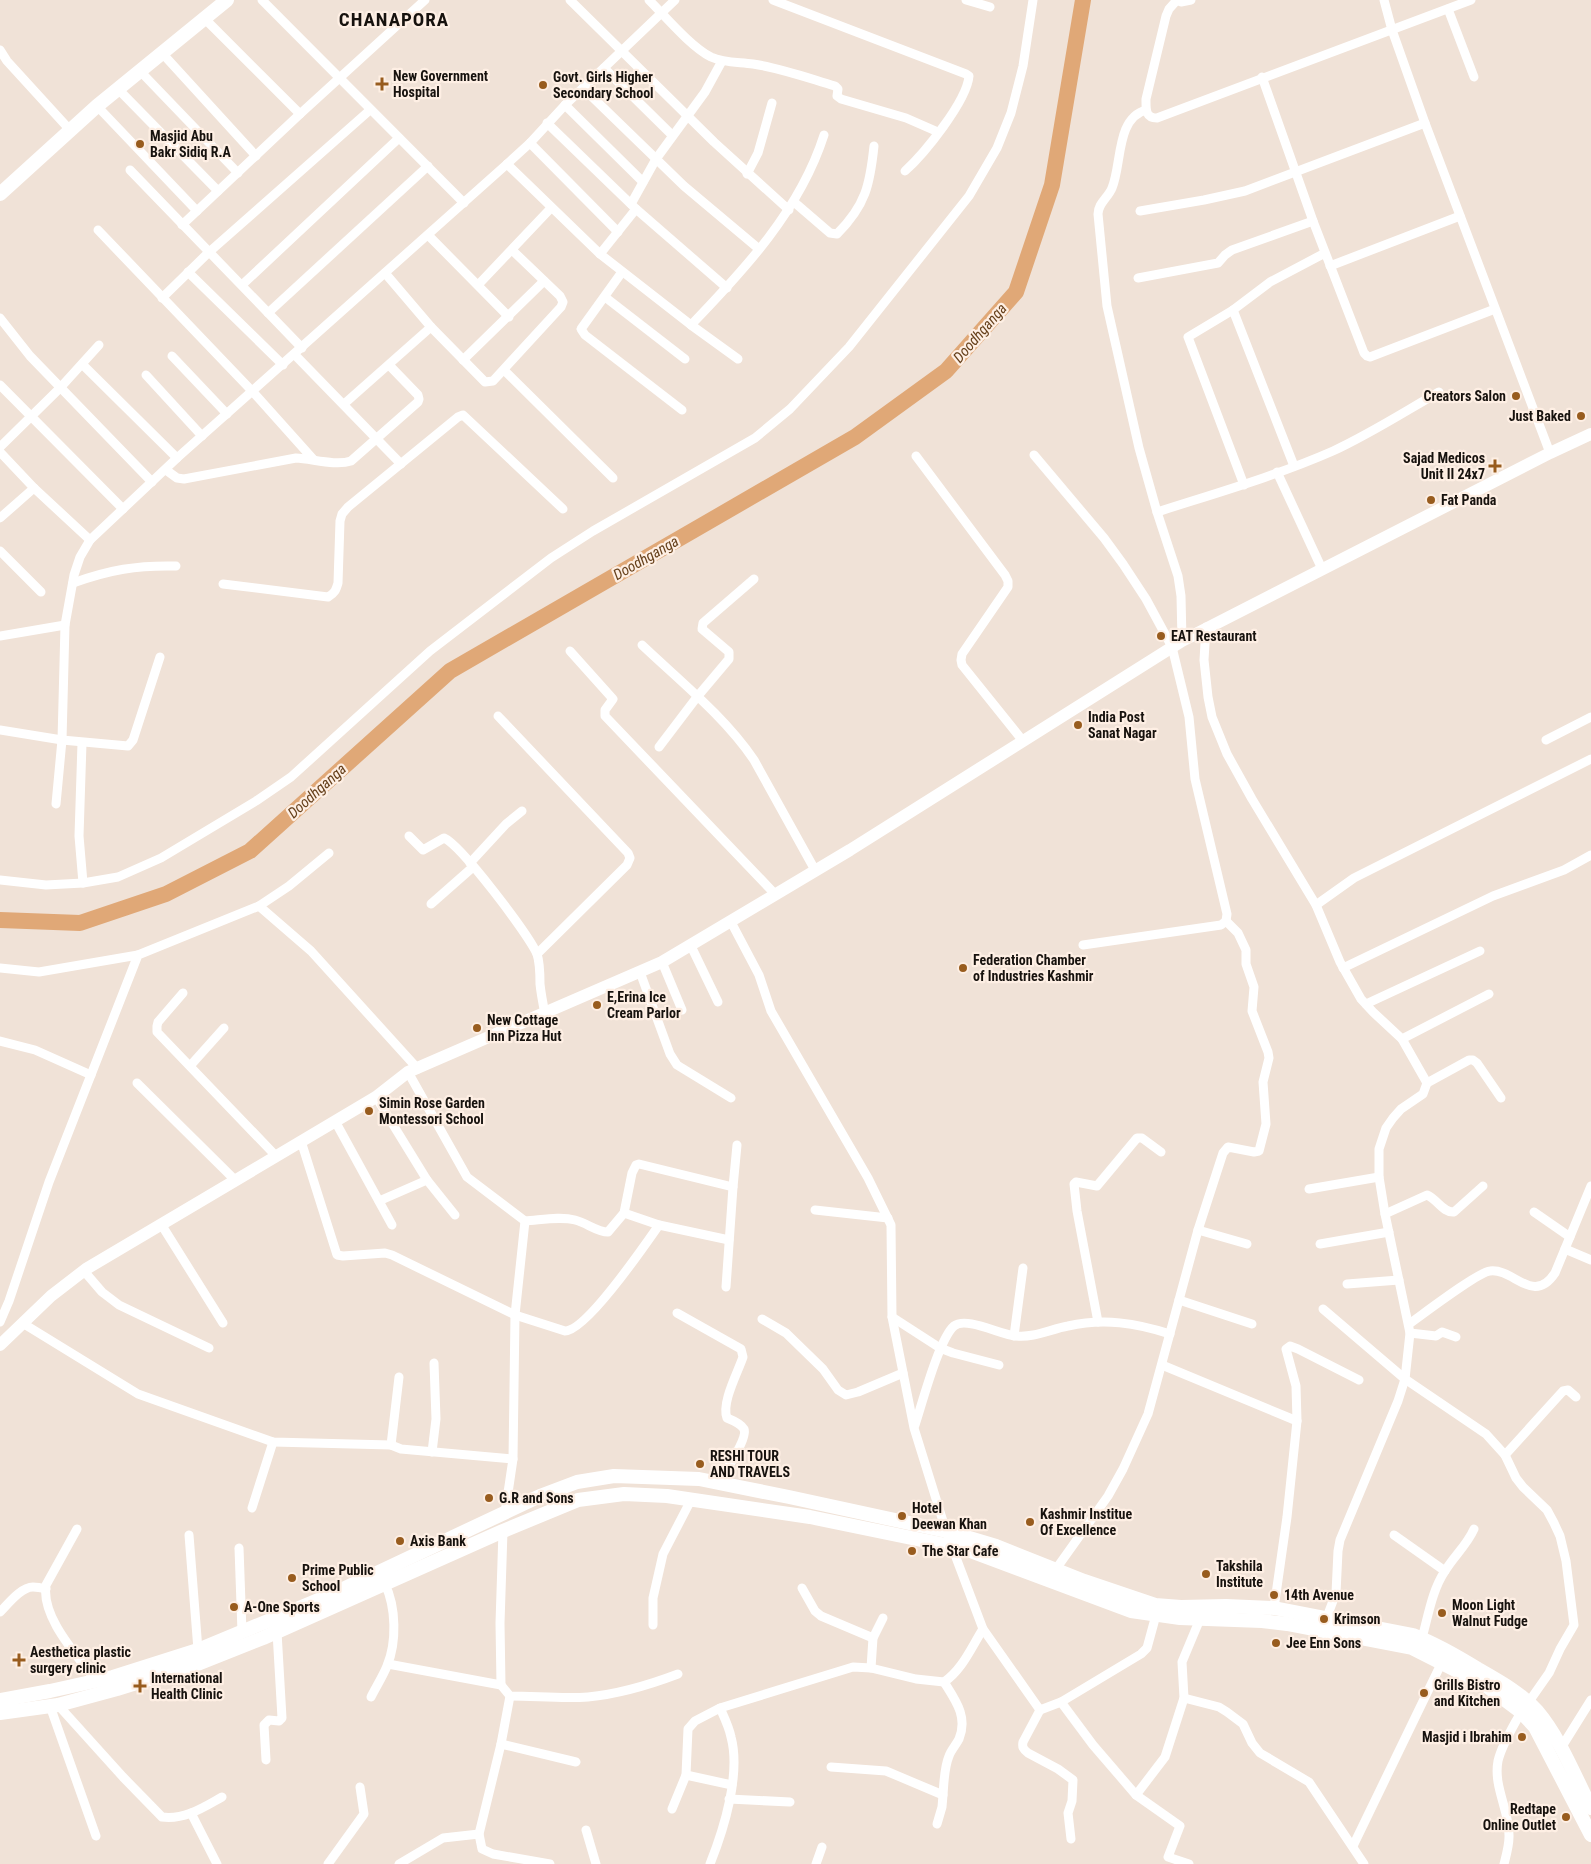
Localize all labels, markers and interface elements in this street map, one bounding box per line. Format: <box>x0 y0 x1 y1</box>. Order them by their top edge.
district label: CHANAPORA <box>339 8 449 31</box>
place label: New Government Hospital <box>393 68 488 100</box>
place label: Govt. Girls Higher Secondary School <box>553 69 654 101</box>
marker: New Government Hospital <box>375 77 389 91</box>
marker: Govt. Girls Higher Secondary School <box>537 79 549 91</box>
place label: Masjid Abu Bakr Sidiq R.A <box>150 128 232 160</box>
marker: Masjid Abu Bakr Sidiq R.A <box>134 138 146 150</box>
water label: Doodhganga <box>949 300 1011 366</box>
place label: Creators Salon <box>1423 388 1506 404</box>
marker: Creators Salon <box>1510 390 1522 402</box>
place label: Just Baked <box>1509 408 1571 424</box>
marker: Just Baked <box>1575 410 1587 422</box>
place label: Sajad Medicos Unit II 24x7 <box>1403 450 1485 482</box>
marker: Sajad Medicos Unit II 24x7 <box>1489 460 1501 472</box>
place label: Fat Panda <box>1441 492 1497 508</box>
marker: Fat Panda <box>1425 494 1437 506</box>
water label: Doodhganga <box>610 532 682 584</box>
place label: EAT Restaurant <box>1171 628 1257 644</box>
marker: EAT Restaurant <box>1155 630 1167 642</box>
place label: India Post Sanat Nagar <box>1088 709 1157 741</box>
marker: India Post Sanat Nagar <box>1072 719 1084 731</box>
water label: Doodhganga <box>284 760 350 822</box>
place label: Federation Chamber of Industries Kashmir <box>973 952 1094 984</box>
marker: Federation Chamber of Industries Kashmir <box>957 962 969 974</box>
place label: E,Erina Ice Cream Parlor <box>607 989 681 1021</box>
marker: E,Erina Ice Cream Parlor <box>591 999 603 1011</box>
place label: New Cottage Inn Pizza Hut <box>487 1012 562 1044</box>
marker: New Cottage Inn Pizza Hut <box>471 1022 483 1034</box>
place label: Simin Rose Garden Montessori School <box>379 1095 485 1127</box>
marker: Simin Rose Garden Montessori School <box>363 1105 375 1117</box>
place label: RESHI TOUR AND TRAVELS <box>710 1448 790 1480</box>
marker: RESHI TOUR AND TRAVELS <box>694 1458 706 1470</box>
place label: G.R and Sons <box>499 1490 574 1506</box>
marker: G.R and Sons <box>483 1492 495 1504</box>
place label: Hotel Deewan Khan <box>912 1500 987 1532</box>
place label: Kashmir Institue Of Excellence <box>1040 1506 1132 1538</box>
marker: Hotel Deewan Khan <box>896 1510 908 1522</box>
marker: Kashmir Institue Of Excellence <box>1024 1516 1036 1528</box>
place label: Axis Bank <box>410 1533 466 1549</box>
marker: Axis Bank <box>394 1535 406 1547</box>
place label: The Star Cafe <box>922 1543 999 1559</box>
marker: The Star Cafe <box>906 1545 918 1557</box>
place label: Takshila Institute <box>1216 1558 1263 1590</box>
place label: Prime Public School <box>302 1562 374 1594</box>
marker: Takshila Institute <box>1200 1568 1212 1580</box>
marker: Prime Public School <box>286 1572 298 1584</box>
place label: 14th Avenue <box>1284 1587 1354 1603</box>
marker: 14th Avenue <box>1268 1589 1280 1601</box>
place label: Moon Light Walnut Fudge <box>1452 1597 1528 1629</box>
place label: A-One Sports <box>244 1599 320 1615</box>
marker: A-One Sports <box>228 1601 240 1613</box>
marker: Moon Light Walnut Fudge <box>1436 1607 1448 1619</box>
place label: Krimson <box>1334 1611 1381 1627</box>
marker: Krimson <box>1318 1613 1330 1625</box>
place label: Jee Enn Sons <box>1286 1635 1361 1651</box>
marker: Jee Enn Sons <box>1270 1637 1282 1649</box>
place label: Aesthetica plastic surgery clinic <box>30 1644 132 1676</box>
marker: Aesthetica plastic surgery clinic <box>12 1653 26 1667</box>
place label: International Health Clinic <box>151 1670 223 1702</box>
place label: Grills Bistro and Kitchen <box>1434 1677 1500 1709</box>
marker: International Health Clinic <box>133 1679 147 1693</box>
marker: Grills Bistro and Kitchen <box>1418 1687 1430 1699</box>
place label: Masjid i Ibrahim <box>1422 1729 1512 1745</box>
marker: Masjid i Ibrahim <box>1516 1731 1528 1743</box>
place label: Redtape Online Outlet <box>1483 1801 1556 1833</box>
marker: Redtape Online Outlet <box>1560 1811 1572 1823</box>

